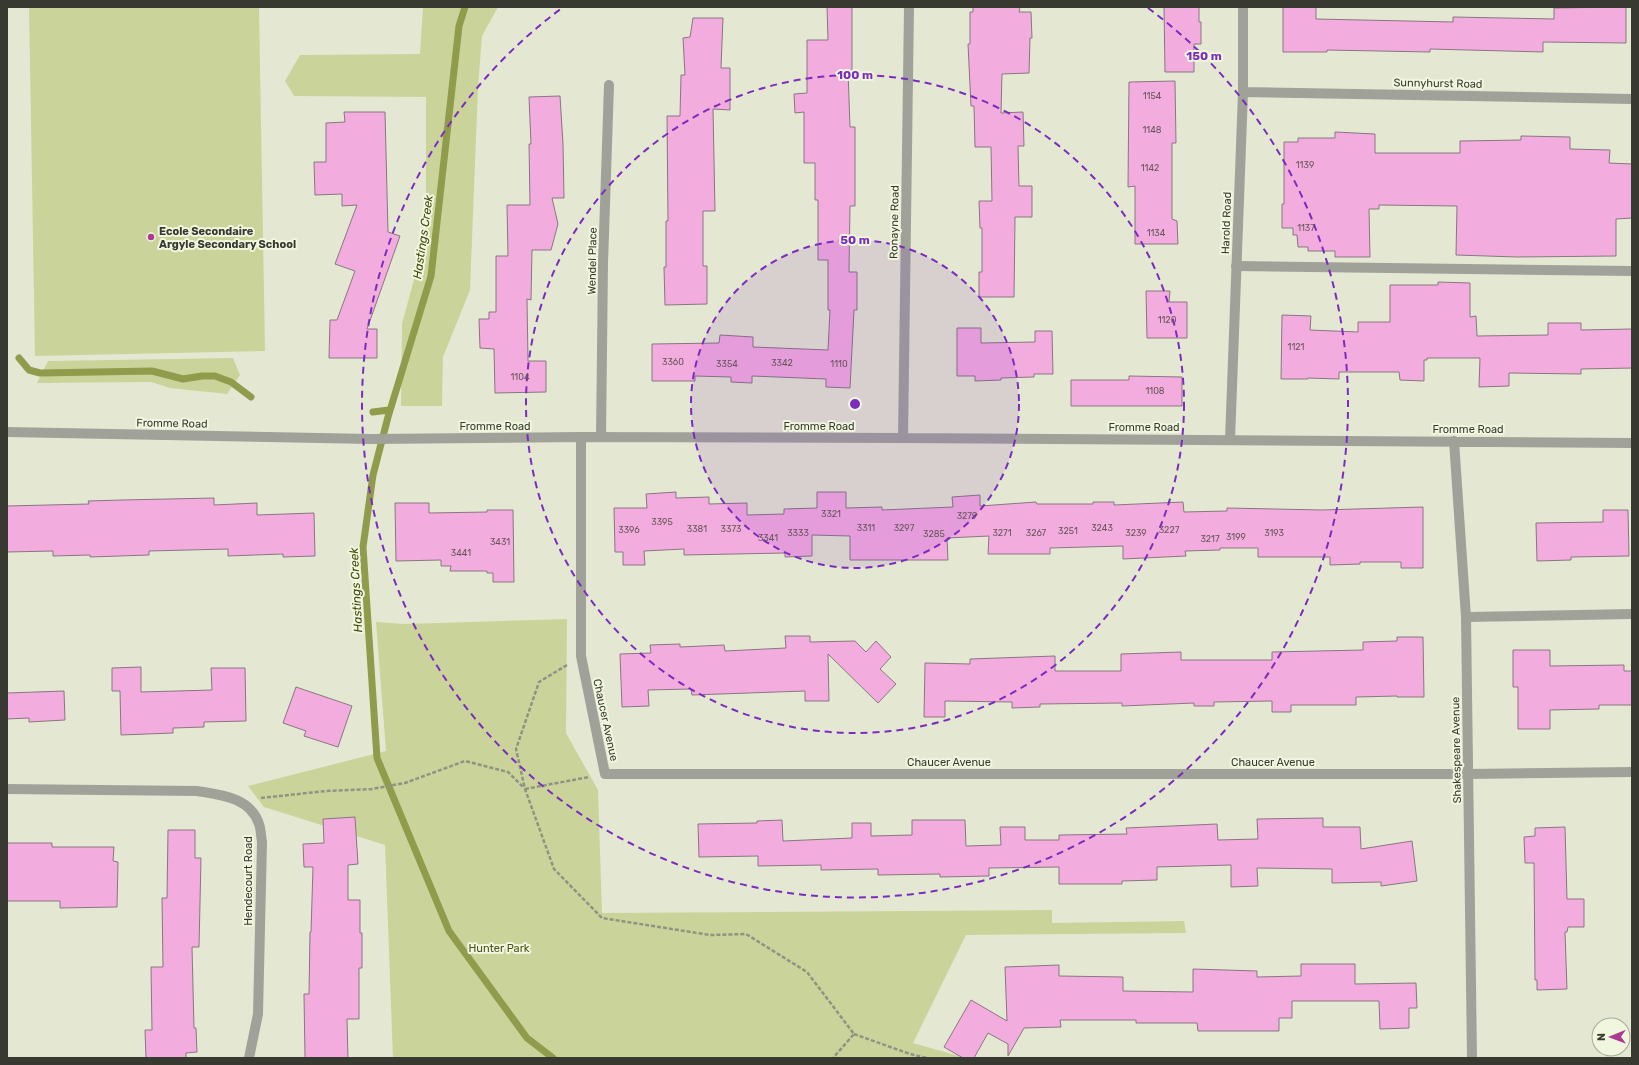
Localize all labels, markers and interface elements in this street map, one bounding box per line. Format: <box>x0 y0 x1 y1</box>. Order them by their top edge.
text: 150 m <box>1186 49 1222 63</box>
text: 100 m <box>837 68 873 82</box>
street label: Sunnyhurst Road <box>1393 76 1483 91</box>
house number: 1154 <box>1143 91 1162 101</box>
house number: 1148 <box>1142 125 1162 135</box>
house number: 1139 <box>1296 160 1314 170</box>
house number: 1142 <box>1141 163 1159 173</box>
street label: Ronayne Road <box>887 185 902 259</box>
street label: Harold Road <box>1219 192 1234 254</box>
water label: Hastings Creek <box>410 193 436 280</box>
house number: 1137 <box>1297 223 1315 233</box>
place label: Ecole Secondaire Argyle Secondary School <box>159 225 296 251</box>
street label: Wendel Place <box>585 227 600 295</box>
house number: 1134 <box>1147 228 1166 238</box>
marker: Ecole Secondaire Argyle Secondary School <box>146 232 156 242</box>
text: 50 m <box>840 233 870 247</box>
house number: 1120 <box>1158 315 1177 325</box>
house number: 1121 <box>1288 342 1305 352</box>
house number: 3360 <box>662 357 684 367</box>
house number: 3342 <box>771 358 793 368</box>
house number: 3354 <box>716 359 738 369</box>
house number: 1110 <box>830 359 848 369</box>
house number: 1104 <box>510 372 530 382</box>
house number: 1108 <box>1145 386 1165 396</box>
centre of rings <box>848 397 862 411</box>
street label: Fromme Road <box>136 416 208 431</box>
street label: Fromme Road <box>459 420 531 433</box>
street label: Fromme Road <box>783 420 855 433</box>
street label: Fromme Road <box>1108 421 1180 434</box>
street label: Fromme Road <box>1432 423 1504 436</box>
house number: 3321 <box>821 509 841 519</box>
house number: 3279 <box>957 511 977 521</box>
house number: 3395 <box>651 517 673 527</box>
house number: 3311 <box>857 523 875 533</box>
house number: 3297 <box>894 523 915 533</box>
house number: 3243 <box>1091 523 1113 533</box>
house number: 3381 <box>687 524 707 534</box>
house number: 3373 <box>721 524 741 534</box>
house number: 3396 <box>618 525 640 535</box>
house number: 3227 <box>1159 525 1180 535</box>
house number: 3251 <box>1058 526 1078 536</box>
house number: 3333 <box>787 528 809 538</box>
house number: 3271 <box>992 528 1012 538</box>
house number: 3267 <box>1026 528 1047 538</box>
house number: 3239 <box>1125 528 1147 538</box>
house number: 3193 <box>1264 528 1284 538</box>
house number: 3285 <box>923 529 945 539</box>
house number: 3199 <box>1226 532 1246 542</box>
house number: 3341 <box>758 533 778 543</box>
house number: 3217 <box>1200 534 1220 544</box>
house number: 3431 <box>490 537 510 547</box>
water label: Hastings Creek <box>347 546 365 633</box>
house number: 3441 <box>451 548 471 558</box>
street label: Chaucer Avenue <box>590 678 621 762</box>
street label: Shakespeare Avenue <box>1449 697 1464 803</box>
street label: Chaucer Avenue <box>907 756 991 769</box>
street label: Chaucer Avenue <box>1231 756 1315 769</box>
street label: Hendecourt Road <box>242 836 255 926</box>
park label: Hunter Park <box>468 942 530 955</box>
north arrow <box>1591 1017 1631 1057</box>
text: N <box>1595 1033 1608 1041</box>

